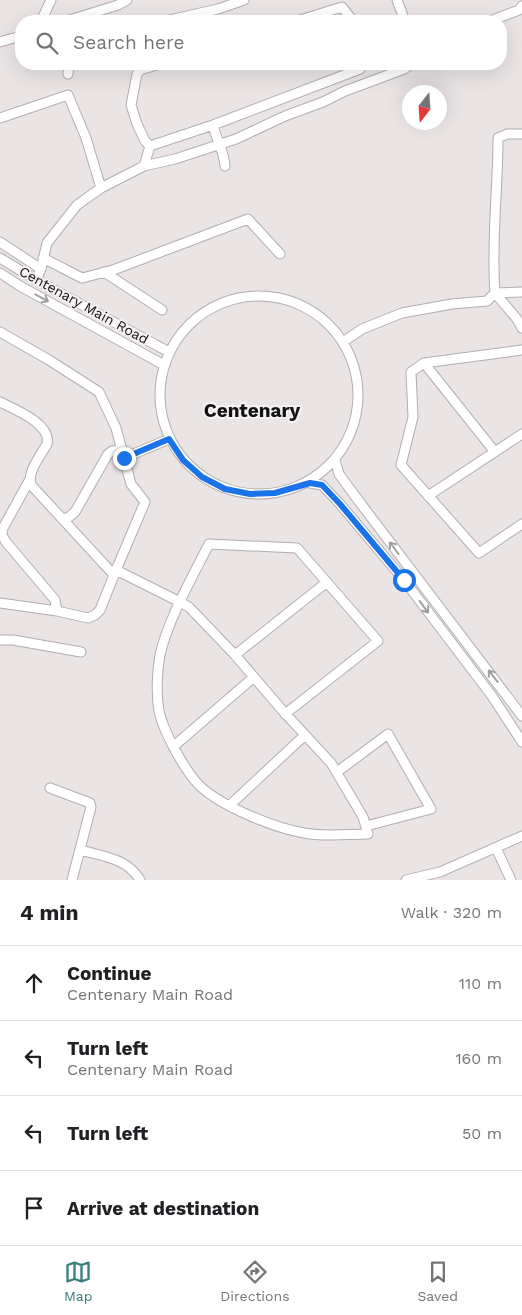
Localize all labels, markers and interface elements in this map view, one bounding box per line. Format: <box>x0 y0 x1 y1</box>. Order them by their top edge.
search box <box>15 15 507 70</box>
icon: search <box>33 29 61 57</box>
text: Search here <box>73 31 184 54</box>
north arrow <box>402 85 447 130</box>
street label: Centenary Main Road <box>17 263 151 347</box>
one-way arrow <box>34 294 48 304</box>
district label: Centenary <box>204 399 301 422</box>
route end <box>113 447 136 470</box>
one-way arrow <box>389 541 400 554</box>
route start <box>393 569 416 592</box>
one-way arrow <box>418 600 429 613</box>
one-way arrow <box>488 670 499 683</box>
text: 4 min <box>20 900 78 925</box>
text: Walk · 320 m <box>401 903 502 922</box>
text: Continue <box>67 962 151 985</box>
icon: ahead <box>20 969 48 997</box>
text: 110 m <box>459 974 502 993</box>
text: Centenary Main Road <box>67 985 233 1004</box>
text: Turn left <box>67 1037 148 1060</box>
icon: left <box>20 1044 48 1072</box>
text: 160 m <box>455 1049 502 1068</box>
text: Centenary Main Road <box>67 1060 233 1079</box>
icon: left <box>20 1119 48 1147</box>
text: Turn left <box>67 1122 148 1145</box>
text: 50 m <box>462 1124 502 1143</box>
icon: arrive <box>20 1194 48 1222</box>
text: Arrive at destination <box>67 1197 259 1220</box>
tab: Map <box>64 1258 93 1304</box>
tab: Directions <box>220 1258 290 1304</box>
tab: Saved <box>417 1258 458 1304</box>

